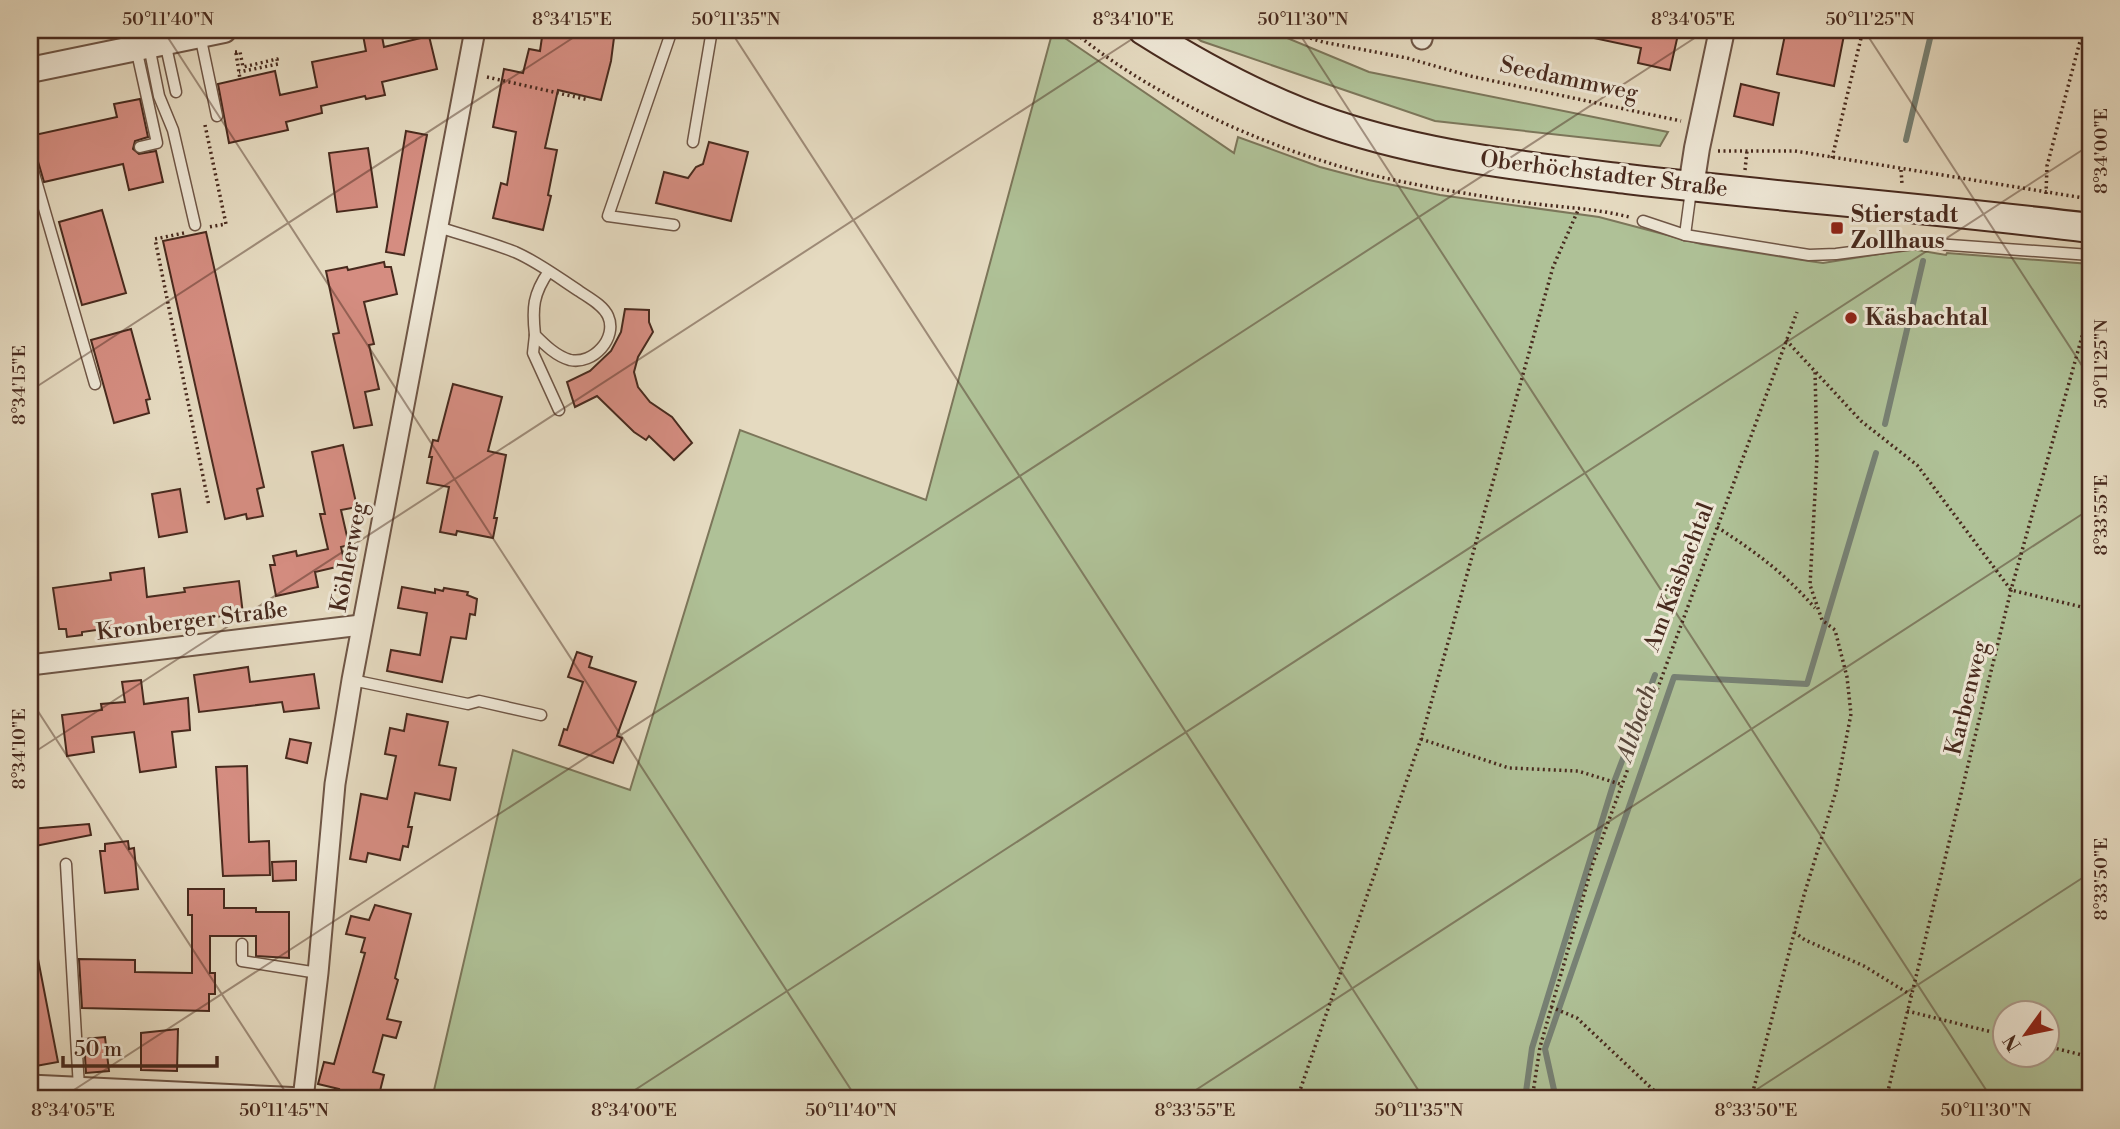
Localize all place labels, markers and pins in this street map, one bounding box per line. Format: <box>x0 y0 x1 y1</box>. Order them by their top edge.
place label: Stierstadt Zollhaus <box>1851 201 1959 255</box>
marker: Stierstadt Zollhaus <box>1829 220 1845 236</box>
place label: Käsbachtal <box>1865 304 1989 332</box>
marker: Käsbachtal <box>1843 310 1859 326</box>

